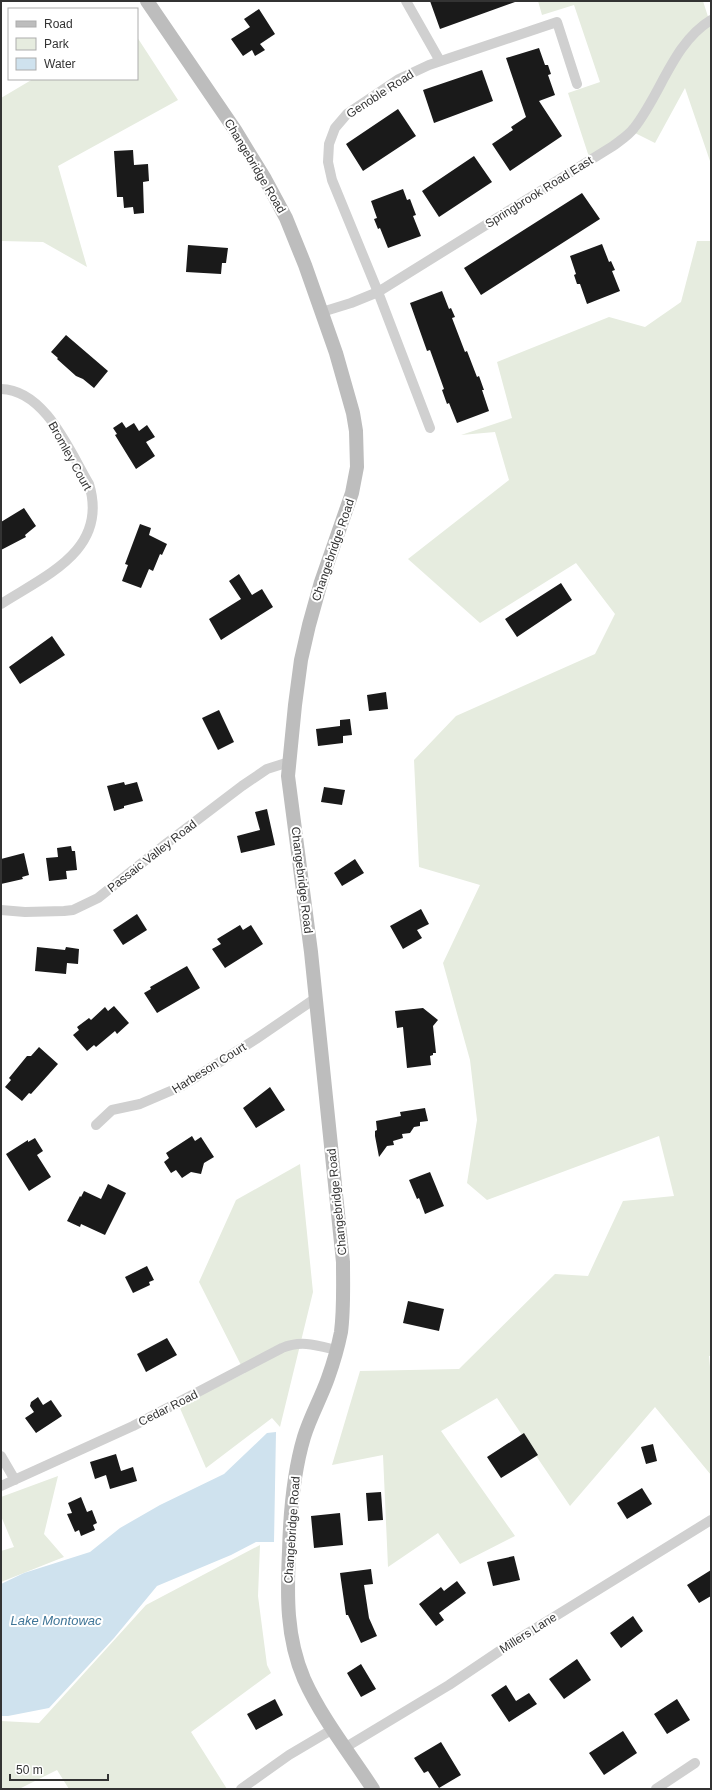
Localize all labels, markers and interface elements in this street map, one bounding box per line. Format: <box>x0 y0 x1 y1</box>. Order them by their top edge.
legend <box>8 8 138 80</box>
text: Road <box>44 17 73 31</box>
text: Park <box>44 37 70 51</box>
text: Water <box>44 57 76 71</box>
street label: Genoble Road <box>344 67 416 121</box>
street label: Changebridge Road <box>221 116 289 216</box>
street label: Springbrook Road East <box>483 153 596 231</box>
street label: Bromley Court <box>45 419 95 494</box>
street label: Changebridge Road <box>309 497 357 603</box>
street label: Passaic Valley Road <box>105 817 199 895</box>
street label: Changebridge Road <box>289 826 315 934</box>
street label: Harbeson Court <box>169 1039 249 1096</box>
street label: Changebridge Road <box>324 1148 350 1256</box>
street label: Cedar Road <box>136 1387 200 1429</box>
street label: Changebridge Road <box>281 1476 303 1584</box>
street label: Millers Lane <box>497 1610 559 1656</box>
water label: Lake Montowac <box>10 1613 102 1628</box>
scale bar <box>10 1756 108 1782</box>
text: 50 m <box>16 1763 43 1777</box>

